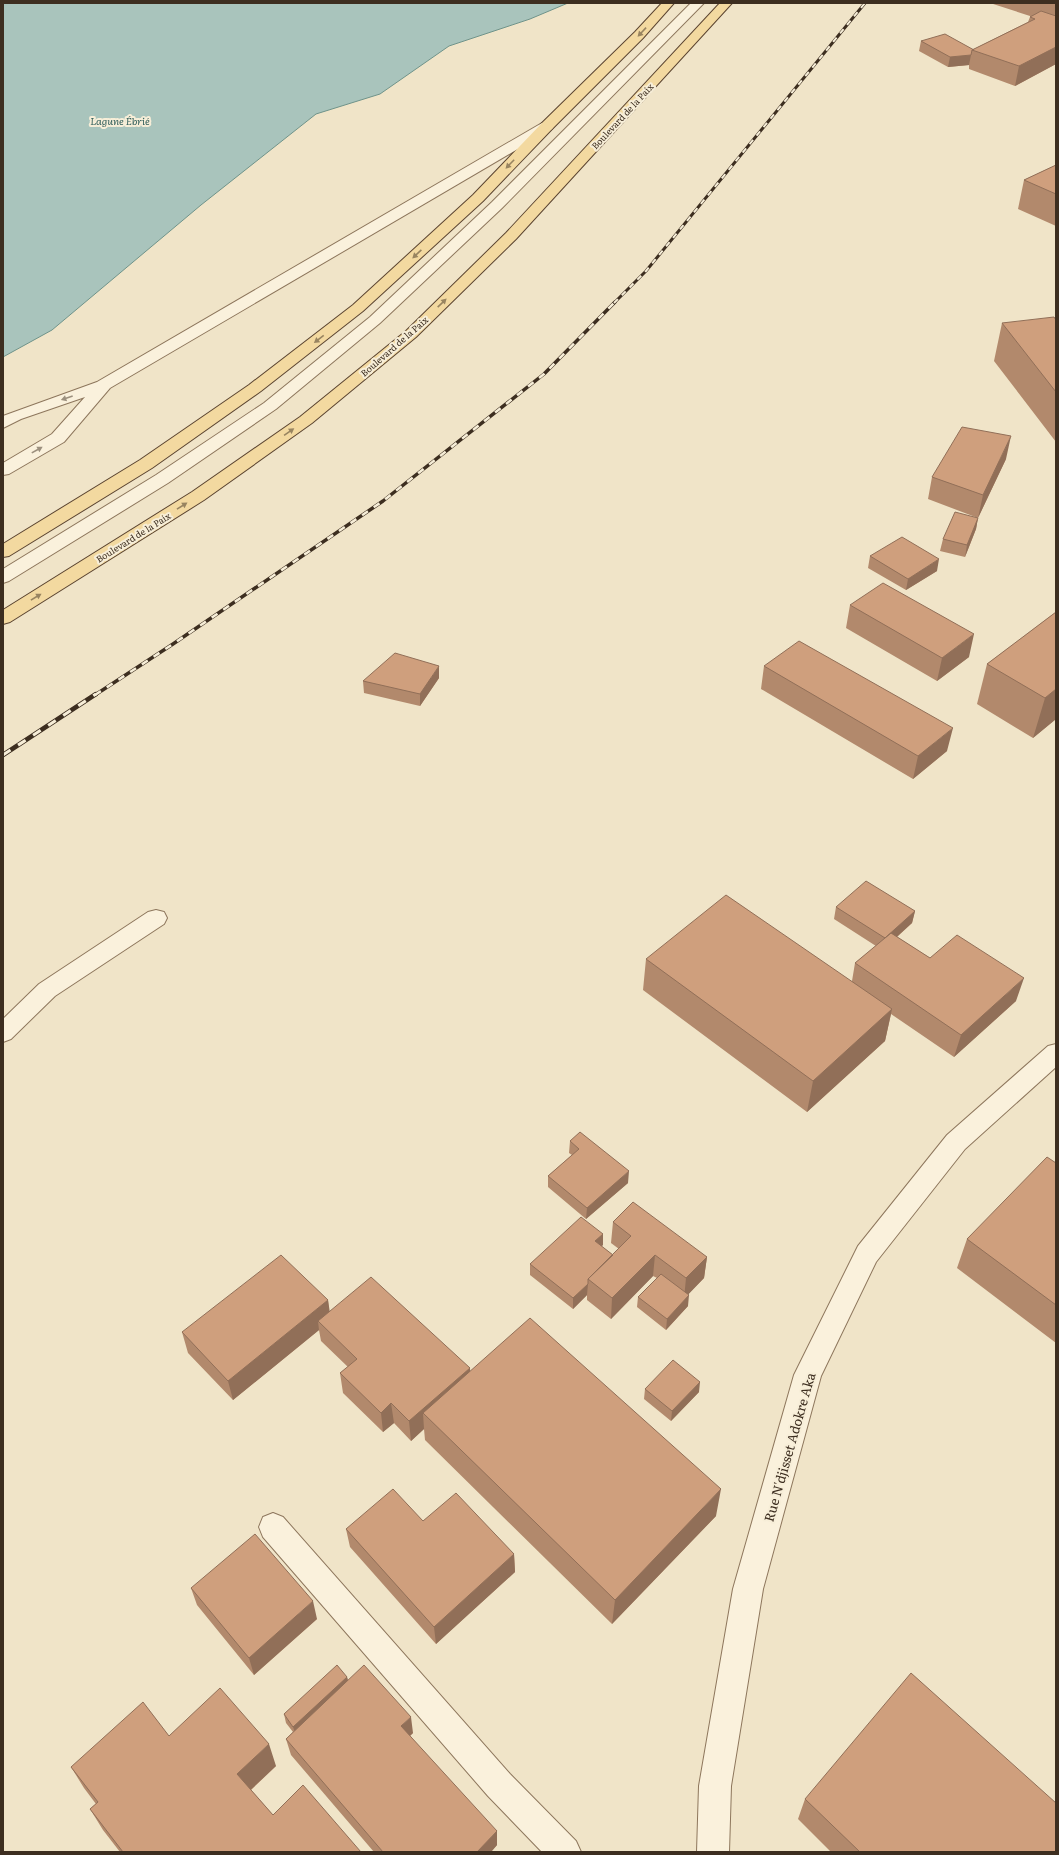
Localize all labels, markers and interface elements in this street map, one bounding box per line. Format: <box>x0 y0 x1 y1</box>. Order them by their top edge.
one-way arrow <box>637 27 646 37</box>
street label: Boulevard de la Paix <box>588 79 657 152</box>
water label: Lagune Ébrié <box>90 113 150 128</box>
one-way arrow <box>506 159 515 169</box>
one-way arrow <box>412 249 422 259</box>
one-way arrow <box>437 299 447 308</box>
street label: Boulevard de la Paix <box>357 312 432 379</box>
one-way arrow <box>313 334 324 343</box>
one-way arrow <box>60 395 72 401</box>
one-way arrow <box>284 428 294 436</box>
one-way arrow <box>31 447 43 454</box>
one-way arrow <box>177 502 187 510</box>
street label: Boulevard de la Paix <box>93 508 174 566</box>
one-way arrow <box>30 594 42 601</box>
street label: Rue N'djisset Adokre Aka <box>759 1370 819 1524</box>

